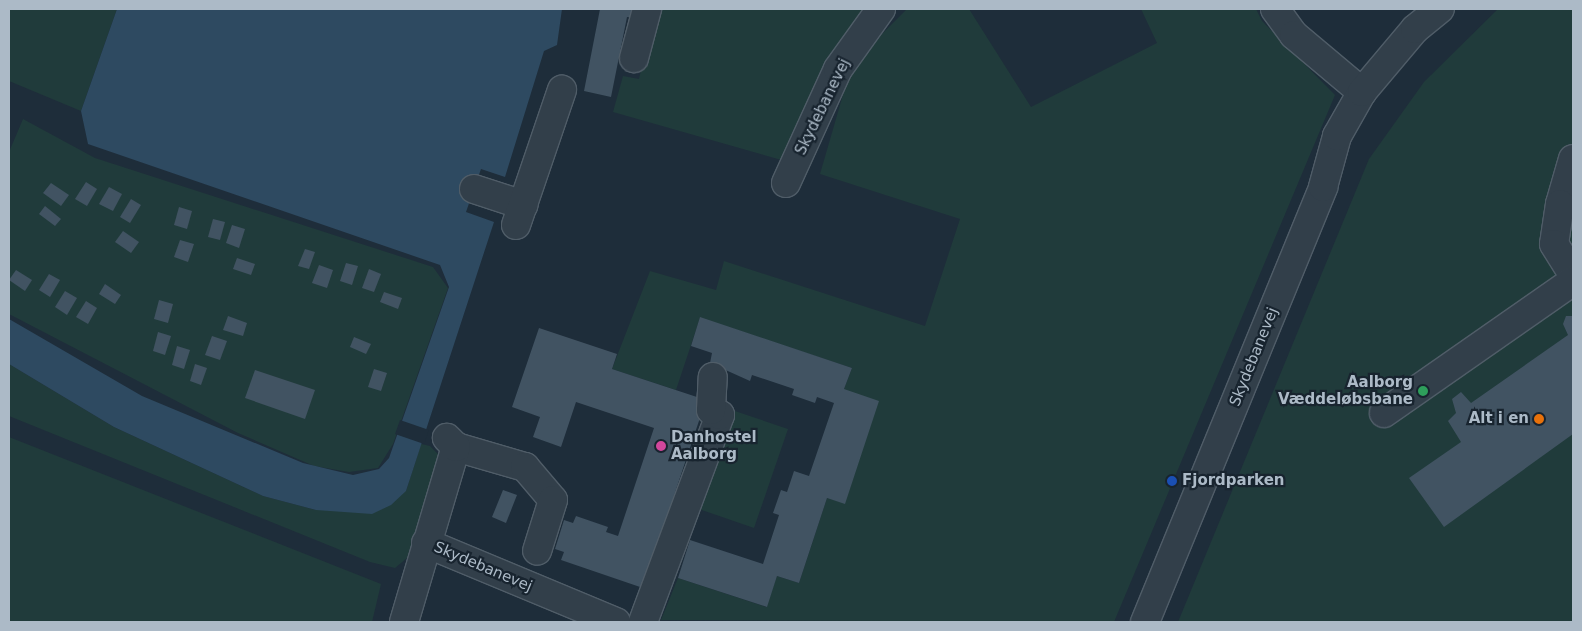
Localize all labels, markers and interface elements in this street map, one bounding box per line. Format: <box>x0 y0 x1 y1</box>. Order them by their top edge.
street label: Skydebanevej <box>792 56 854 158</box>
street label: Skydebanevej <box>1226 305 1282 409</box>
place label: Aalborg Væddeløbsbane <box>1278 373 1413 408</box>
marker: Aalborg Væddeløbsbane <box>1417 385 1429 397</box>
place label: Alt i en <box>1469 410 1529 428</box>
marker: Alt i en <box>1533 413 1545 425</box>
place label: Danhostel Aalborg <box>671 428 757 463</box>
marker: Danhostel Aalborg <box>655 440 667 452</box>
place label: Fjordparken <box>1182 472 1285 490</box>
marker: Fjordparken <box>1166 475 1178 487</box>
street label: Skydebanevej <box>431 538 535 596</box>

